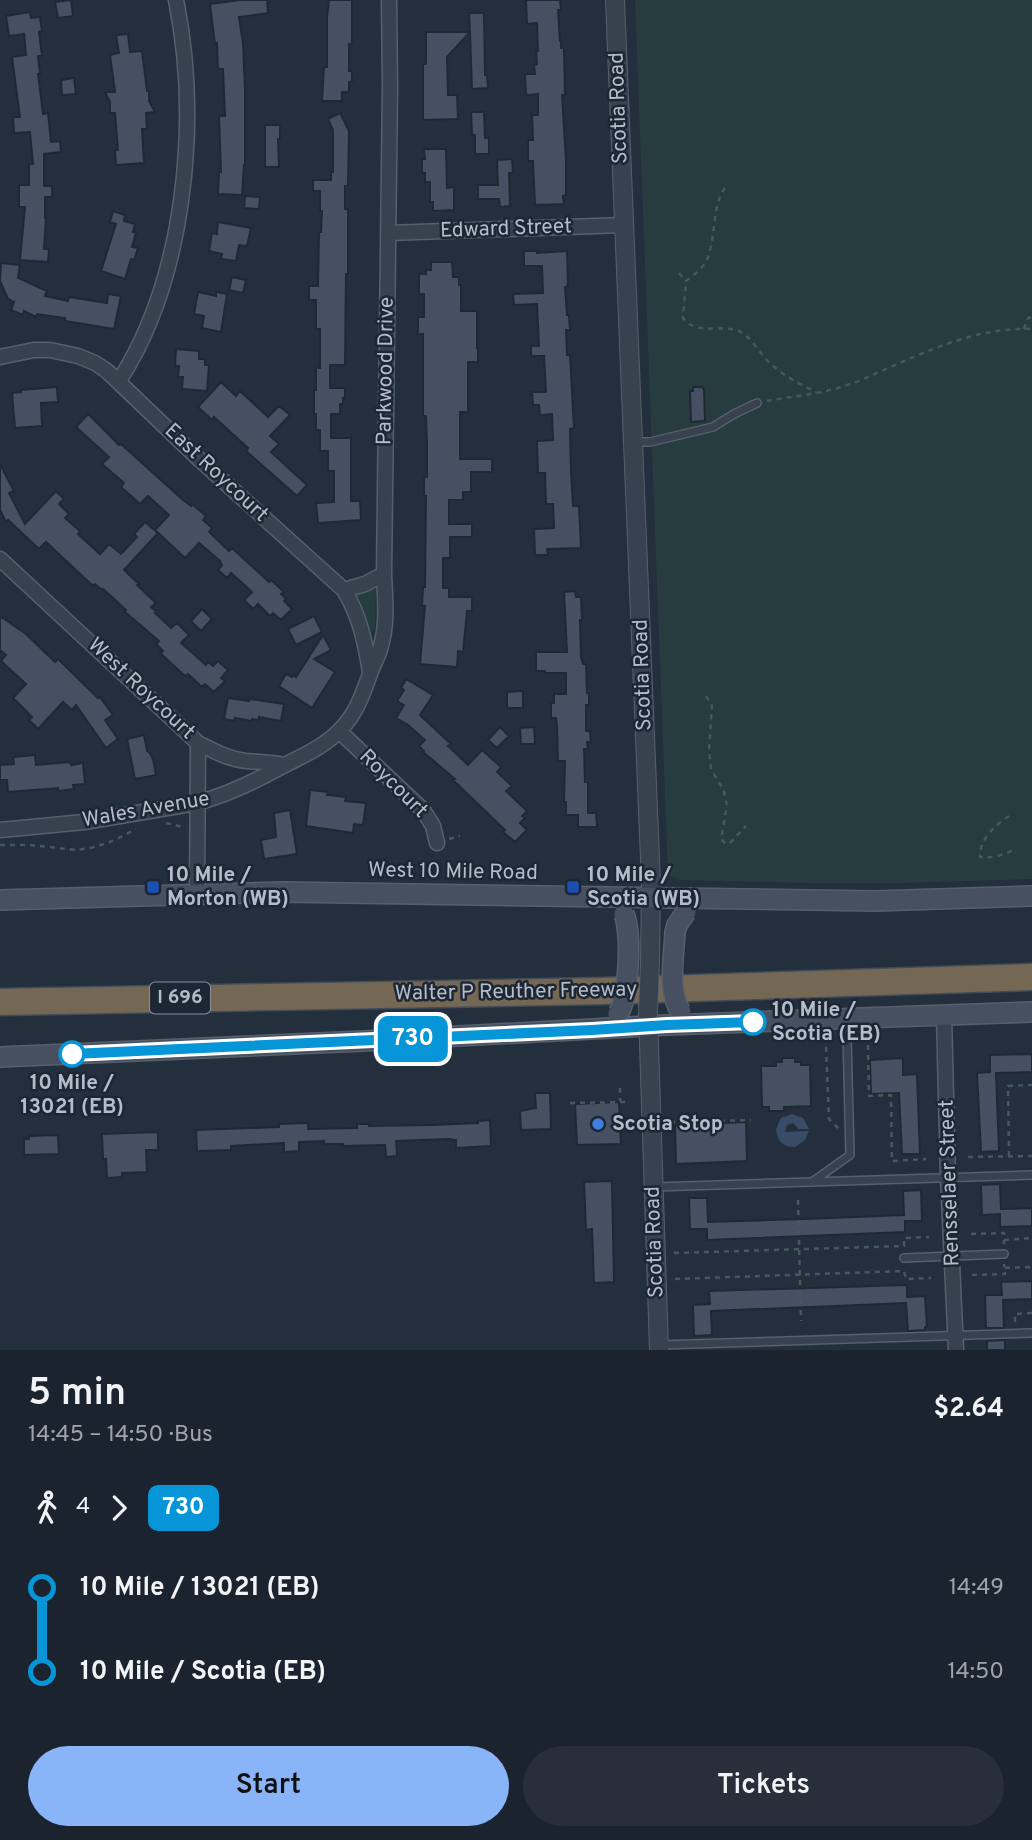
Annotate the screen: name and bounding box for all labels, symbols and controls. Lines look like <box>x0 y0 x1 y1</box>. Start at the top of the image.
street label: Scotia Road <box>604 52 634 164</box>
street label: Edward Street <box>440 213 572 245</box>
street label: Parkwood Drive <box>371 297 401 445</box>
street label: East Roycourt <box>158 418 274 528</box>
street label: Scotia Road <box>628 619 658 731</box>
street label: West Roycourt <box>81 632 201 746</box>
street label: Roycourt <box>353 744 433 824</box>
street label: Wales Avenue <box>80 786 212 834</box>
street label: West 10 Mile Road <box>368 857 538 887</box>
place label: 10 Mile / Morton (WB) <box>167 862 289 913</box>
place label: 10 Mile / Scotia (WB) <box>587 862 700 913</box>
marker: 10 Mile / Morton (WB) <box>145 879 161 895</box>
marker: 10 Mile / Scotia (WB) <box>565 879 581 895</box>
street label: Walter P Reuther Freeway <box>395 976 637 1008</box>
road number: I 696 <box>150 982 210 1014</box>
place label: 10 Mile / Scotia (EB) <box>772 997 881 1048</box>
marker: 10 Mile / Scotia (EB) <box>740 1009 766 1035</box>
line badge: 730 <box>373 1016 453 1062</box>
text: 730 <box>392 1024 434 1054</box>
marker: 10 Mile / 13021 (EB) <box>59 1041 85 1067</box>
place label: 10 Mile / 13021 (EB) <box>20 1070 124 1121</box>
street label: Rensselaer Street <box>934 1099 966 1267</box>
place label: Scotia Stop <box>612 1111 723 1138</box>
marker: Scotia Stop <box>590 1116 606 1132</box>
street label: Scotia Road <box>640 1186 670 1298</box>
text: 5 min <box>28 1370 126 1419</box>
text: $2.64 <box>933 1393 1004 1426</box>
text: 14:45 – 14:50 · Bus <box>28 1421 213 1450</box>
icon: walk <box>28 1489 66 1527</box>
icon: forward <box>100 1489 138 1527</box>
text: 4 <box>76 1493 90 1522</box>
text: 730 <box>162 1493 205 1523</box>
text: 10 Mile / 13021 (EB) <box>80 1572 319 1605</box>
text: 14:49 <box>949 1574 1004 1603</box>
text: 10 Mile / Scotia (EB) <box>80 1656 326 1689</box>
text: 14:50 <box>947 1658 1004 1687</box>
button: Start <box>28 1746 509 1826</box>
button: Tickets <box>523 1746 1004 1826</box>

